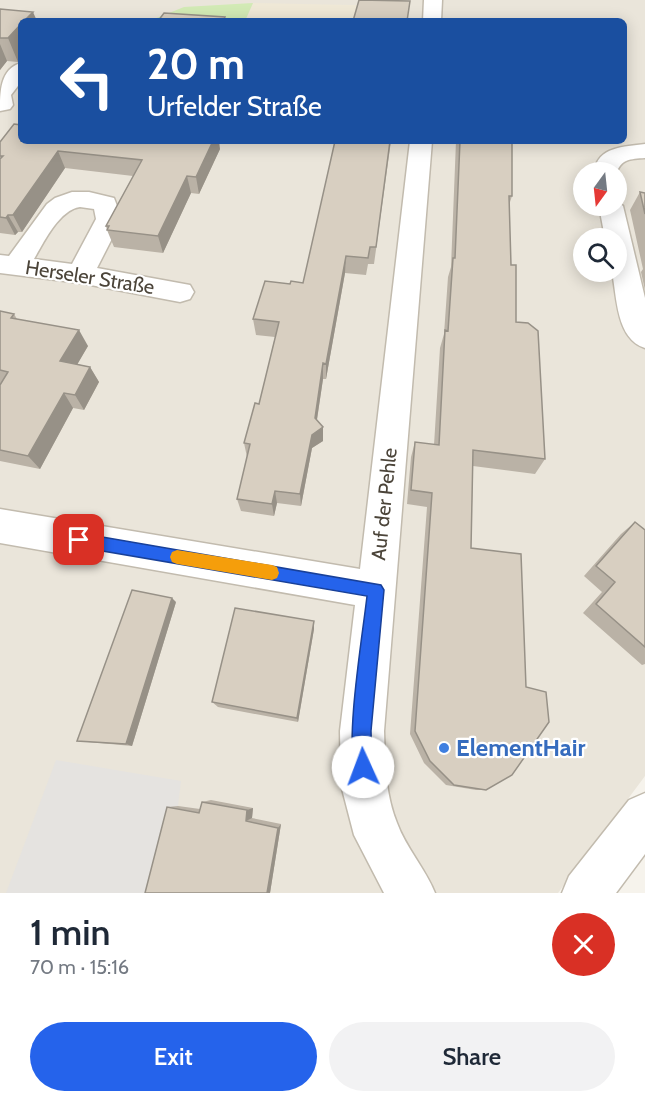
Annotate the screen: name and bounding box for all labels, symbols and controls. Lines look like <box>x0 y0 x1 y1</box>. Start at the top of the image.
text: 20 m <box>147 38 245 90</box>
icon: left <box>48 42 126 120</box>
text: Urfelder Straße <box>147 90 322 123</box>
north arrow <box>573 162 627 216</box>
map controls <box>573 162 627 282</box>
button: search <box>573 228 627 282</box>
street label: Herseler Straße <box>24 255 156 299</box>
street label: Auf der Pehle <box>366 447 402 561</box>
pin <box>53 514 104 565</box>
icon: arrive <box>62 523 95 556</box>
place label: ElementHair <box>456 733 585 762</box>
position arrow <box>331 735 395 799</box>
marker: ElementHair <box>437 741 451 755</box>
text: 1 min <box>30 910 110 954</box>
button: close <box>552 913 615 976</box>
text: 70 m · 15:16 <box>30 955 129 979</box>
button: Exit <box>30 1022 317 1091</box>
button: Share <box>329 1022 615 1091</box>

